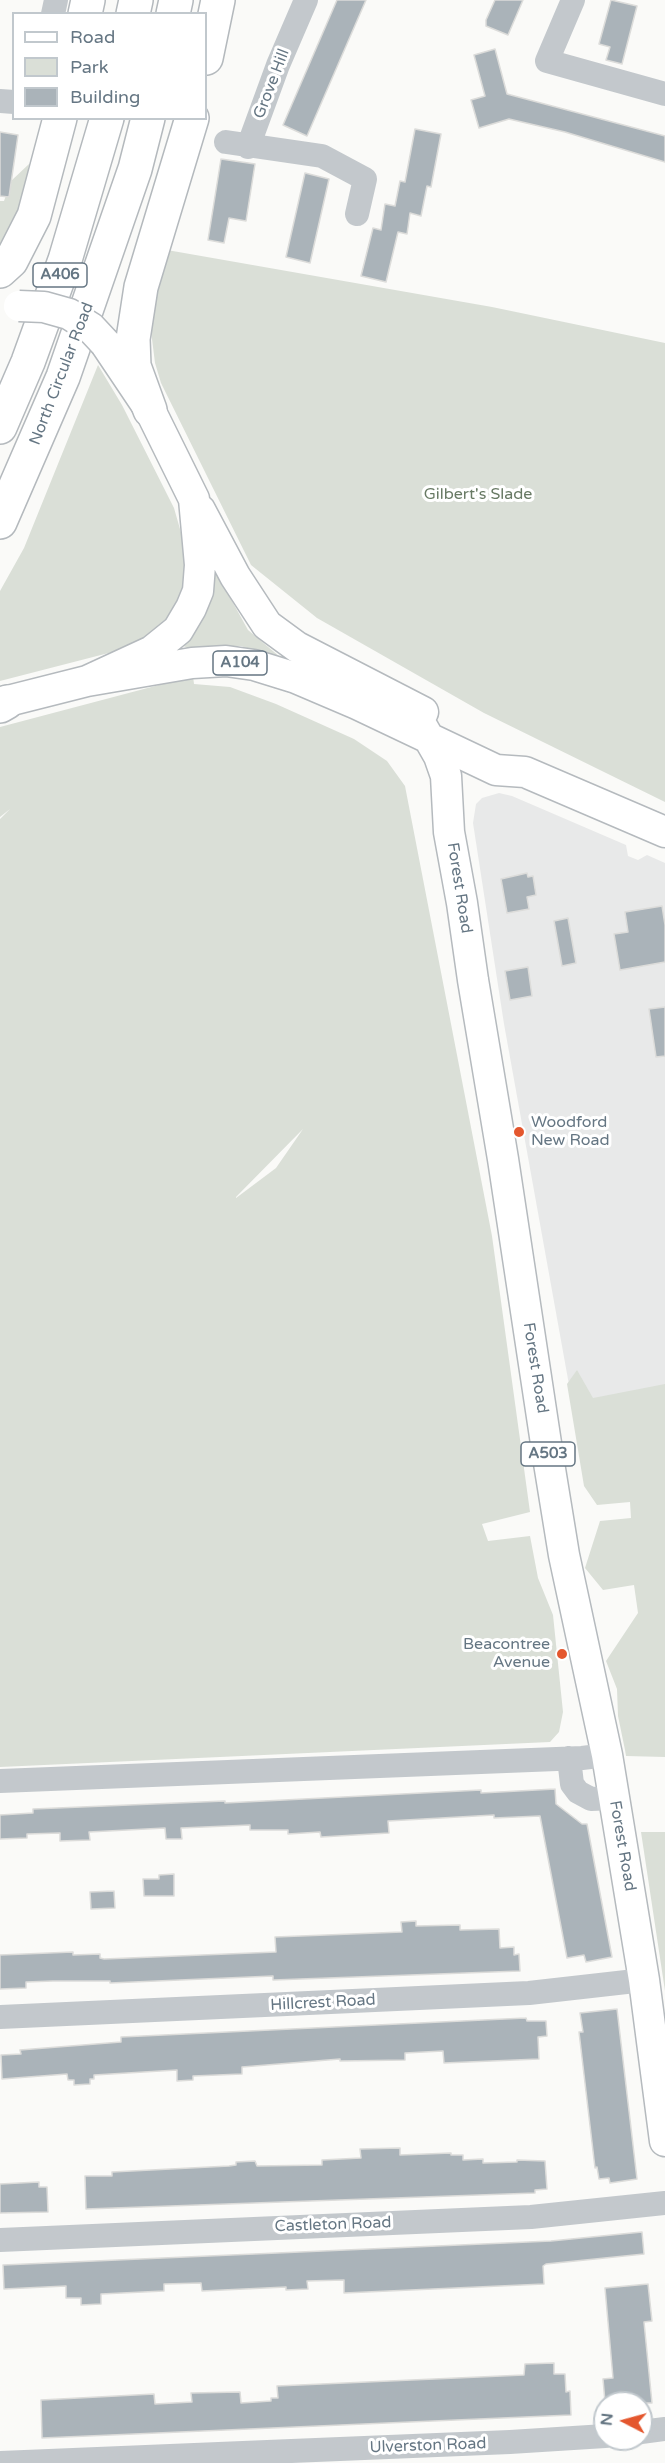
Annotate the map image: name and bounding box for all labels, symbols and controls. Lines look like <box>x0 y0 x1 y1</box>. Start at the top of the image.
legend <box>12 12 207 120</box>
text: Road <box>70 26 115 48</box>
street label: Grove Hill <box>250 46 294 122</box>
text: Park <box>70 56 108 78</box>
text: Building <box>70 86 140 108</box>
road number: A406 <box>33 263 87 287</box>
street label: North Circular Road <box>26 300 98 448</box>
park label: Gilbert's Slade <box>424 485 532 505</box>
road number: A104 <box>213 651 267 675</box>
street label: Forest Road <box>442 841 476 935</box>
place label: Woodford New Road <box>531 1113 610 1151</box>
marker: Woodford New Road <box>512 1125 526 1139</box>
street label: Forest Road <box>518 1321 552 1415</box>
road number: A503 <box>521 1442 575 1466</box>
place label: Beacontree Avenue <box>463 1635 550 1673</box>
marker: Beacontree Avenue <box>555 1647 569 1661</box>
street label: Forest Road <box>605 1799 639 1893</box>
street label: Hillcrest Road <box>270 1991 376 2015</box>
street label: Castleton Road <box>274 2213 392 2237</box>
north arrow <box>593 2391 653 2451</box>
text: N <box>596 2412 618 2427</box>
street label: Ulverston Road <box>369 2434 487 2458</box>

